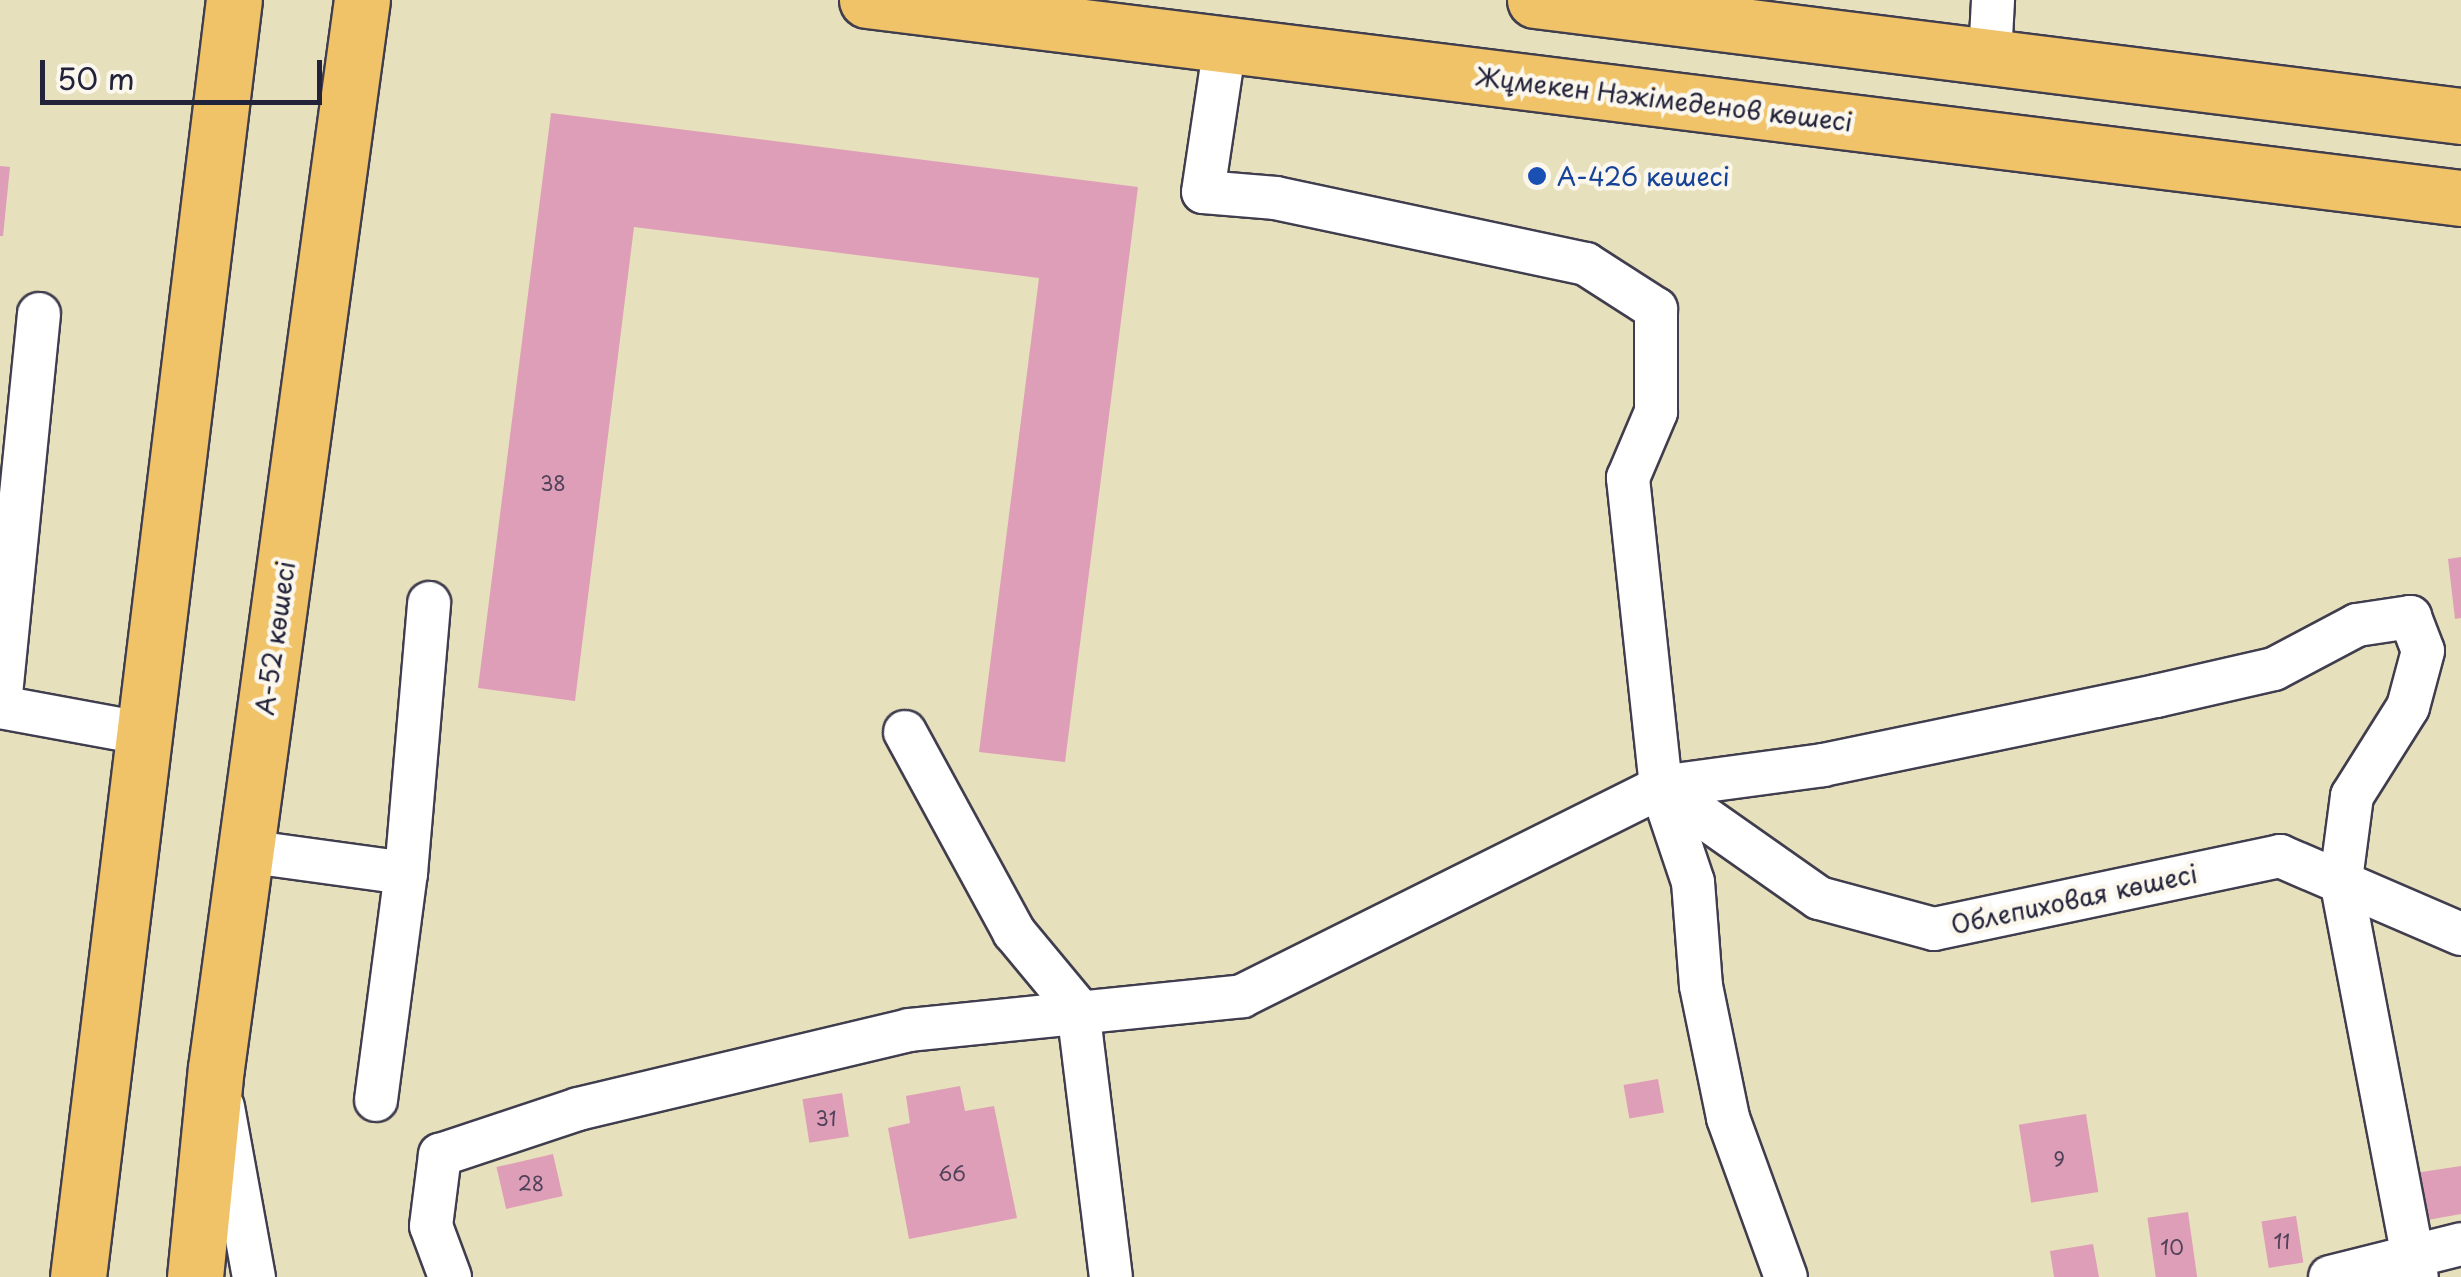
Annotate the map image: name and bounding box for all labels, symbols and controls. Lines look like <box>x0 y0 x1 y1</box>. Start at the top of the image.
scale bar <box>45 40 328 102</box>
text: 50 m <box>57 55 135 100</box>
street label: Жұмекен Нәжімеденов көшесі <box>1473 61 1855 137</box>
place label: А-426 көшесі <box>1557 161 1730 191</box>
marker: А-426 көшесі <box>1526 165 1548 187</box>
house number: 38 <box>540 471 566 495</box>
street label: А-52 көшесі <box>249 559 301 717</box>
street label: Облепиховая көшесі <box>1948 858 2200 940</box>
house number: 31 <box>816 1106 836 1130</box>
house number: 9 <box>2053 1147 2065 1171</box>
house number: 66 <box>938 1161 966 1185</box>
house number: 28 <box>518 1171 544 1195</box>
house number: 11 <box>2274 1229 2290 1253</box>
house number: 10 <box>2160 1235 2184 1259</box>

